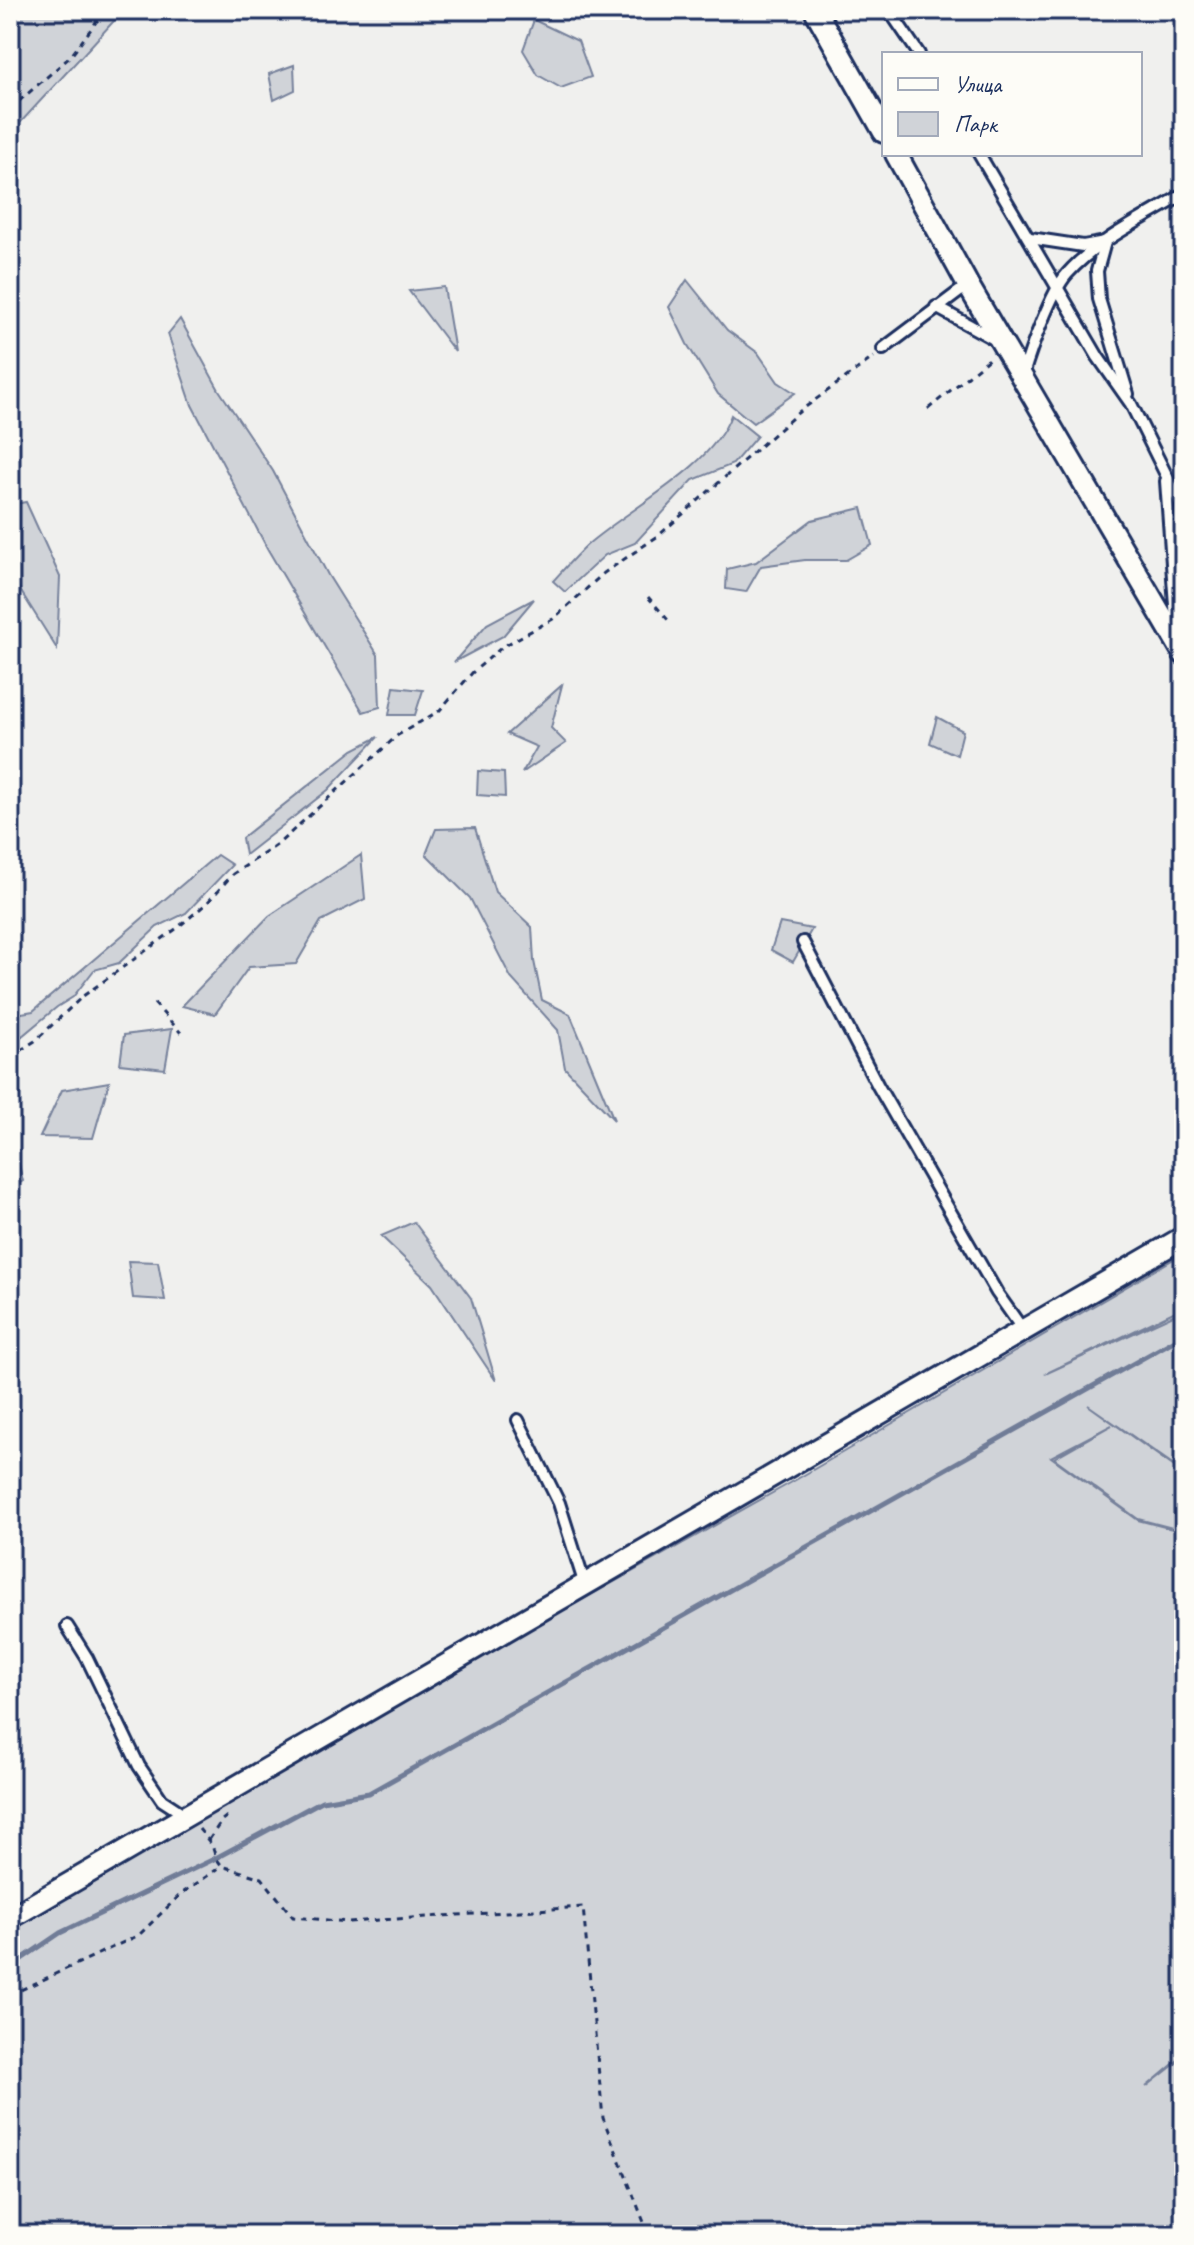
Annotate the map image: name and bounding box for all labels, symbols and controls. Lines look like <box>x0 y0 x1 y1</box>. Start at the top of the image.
legend <box>882 52 1142 156</box>
text: Улица <box>954 69 1003 99</box>
text: Парк <box>954 109 999 139</box>

